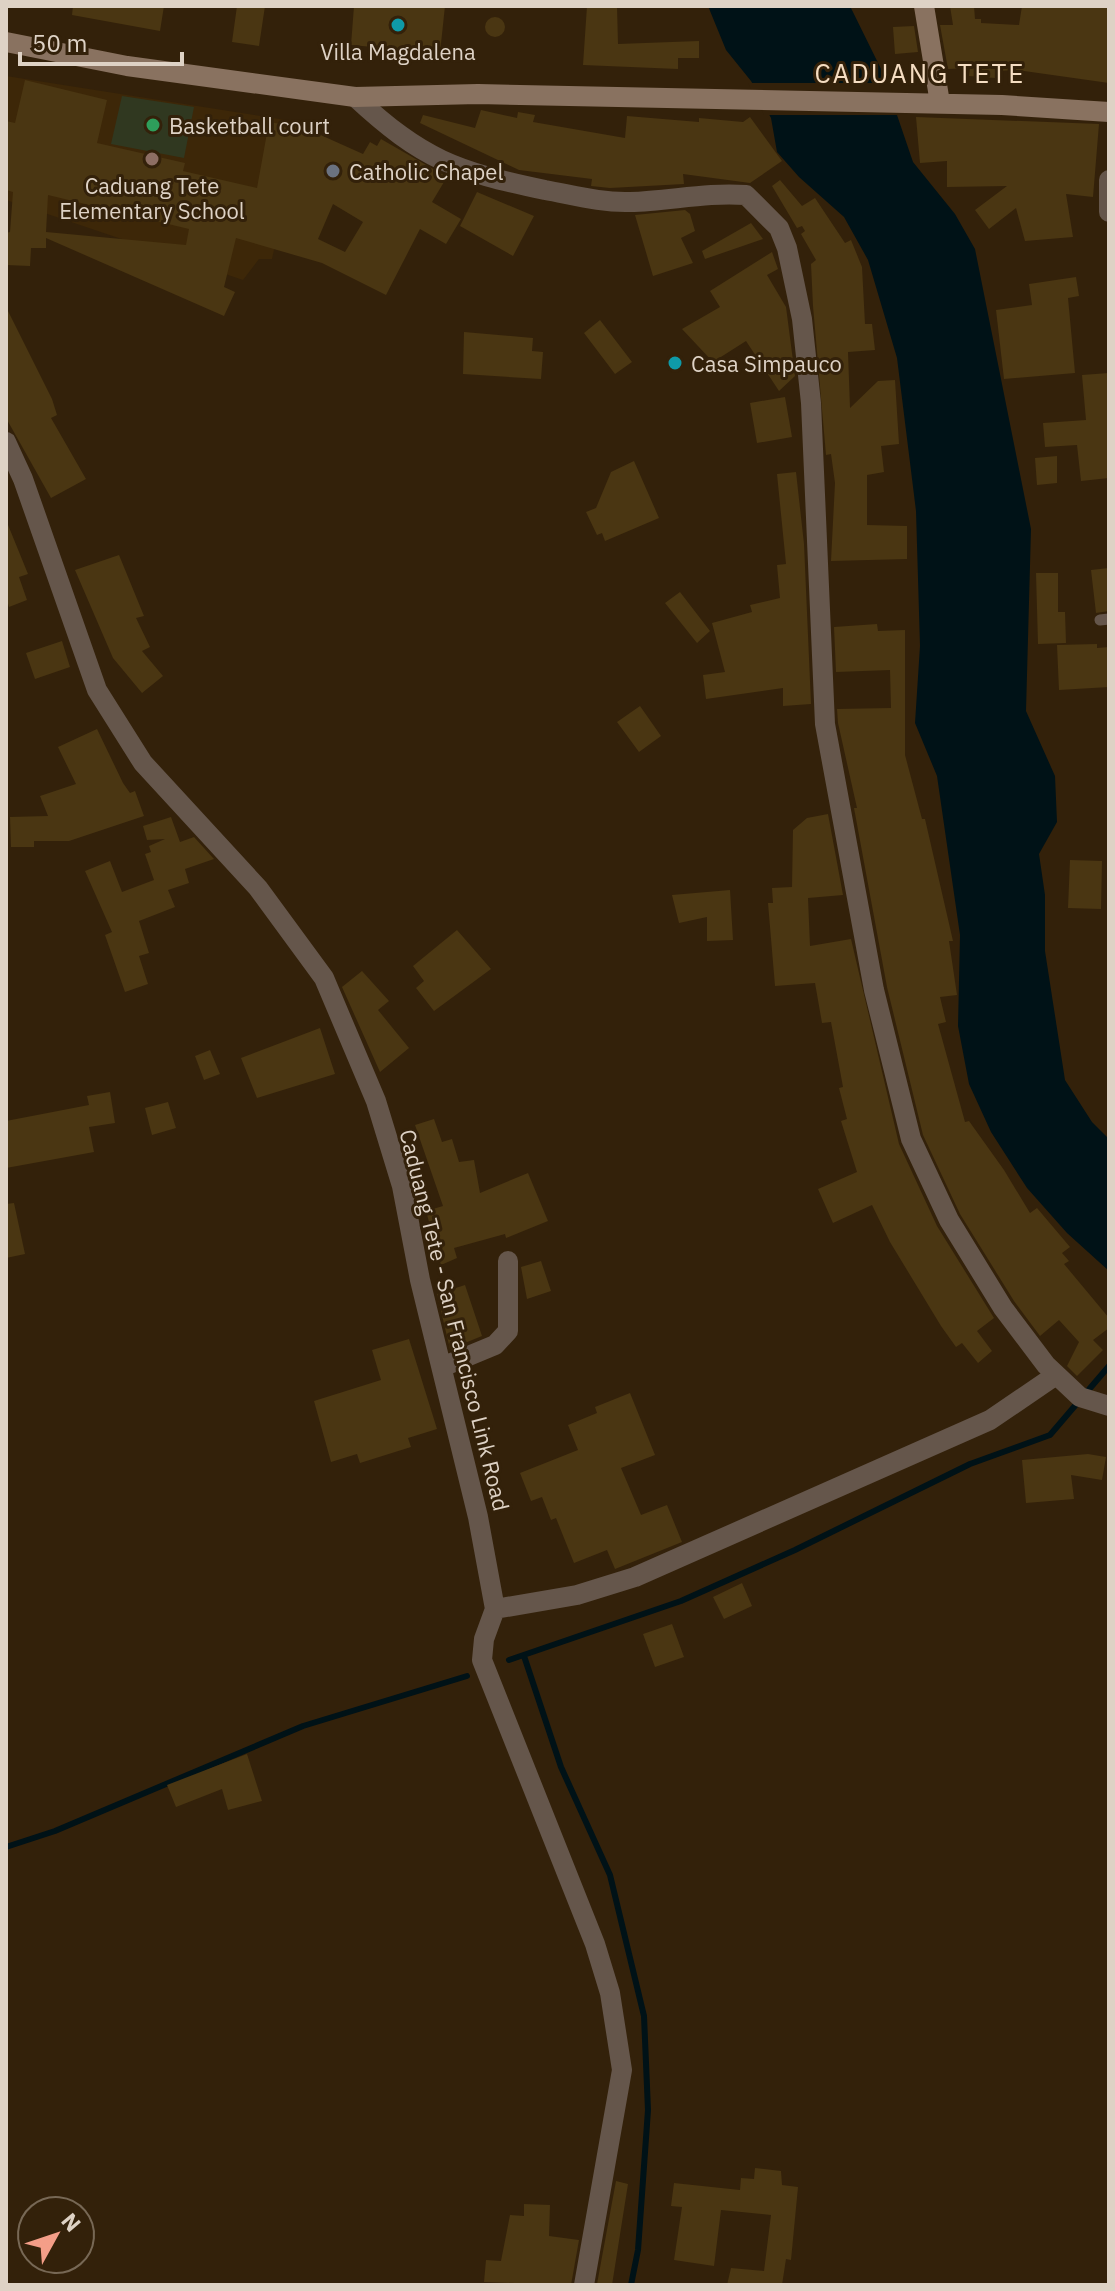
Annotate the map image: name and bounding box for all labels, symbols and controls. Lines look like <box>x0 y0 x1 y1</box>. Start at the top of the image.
scale bar <box>20 16 182 66</box>
marker: Villa Magdalena <box>389 16 407 34</box>
text: 50 m <box>32 27 87 59</box>
place label: Villa Magdalena <box>320 37 476 66</box>
district label: CADUANG TETE <box>815 56 1025 90</box>
place label: Basketball court <box>169 111 330 140</box>
marker: Basketball court <box>144 116 162 134</box>
marker: Caduang Tete Elementary School <box>143 150 161 168</box>
place label: Catholic Chapel <box>349 157 503 186</box>
marker: Catholic Chapel <box>324 162 342 180</box>
place label: Caduang Tete Elementary School <box>59 171 245 225</box>
place label: Casa Simpauco <box>691 349 842 378</box>
marker: Casa Simpauco <box>666 354 684 372</box>
street label: Caduang Tete - San Francisco Link Road <box>393 1126 517 1514</box>
north arrow <box>16 2195 96 2275</box>
text: N <box>55 2206 88 2237</box>

